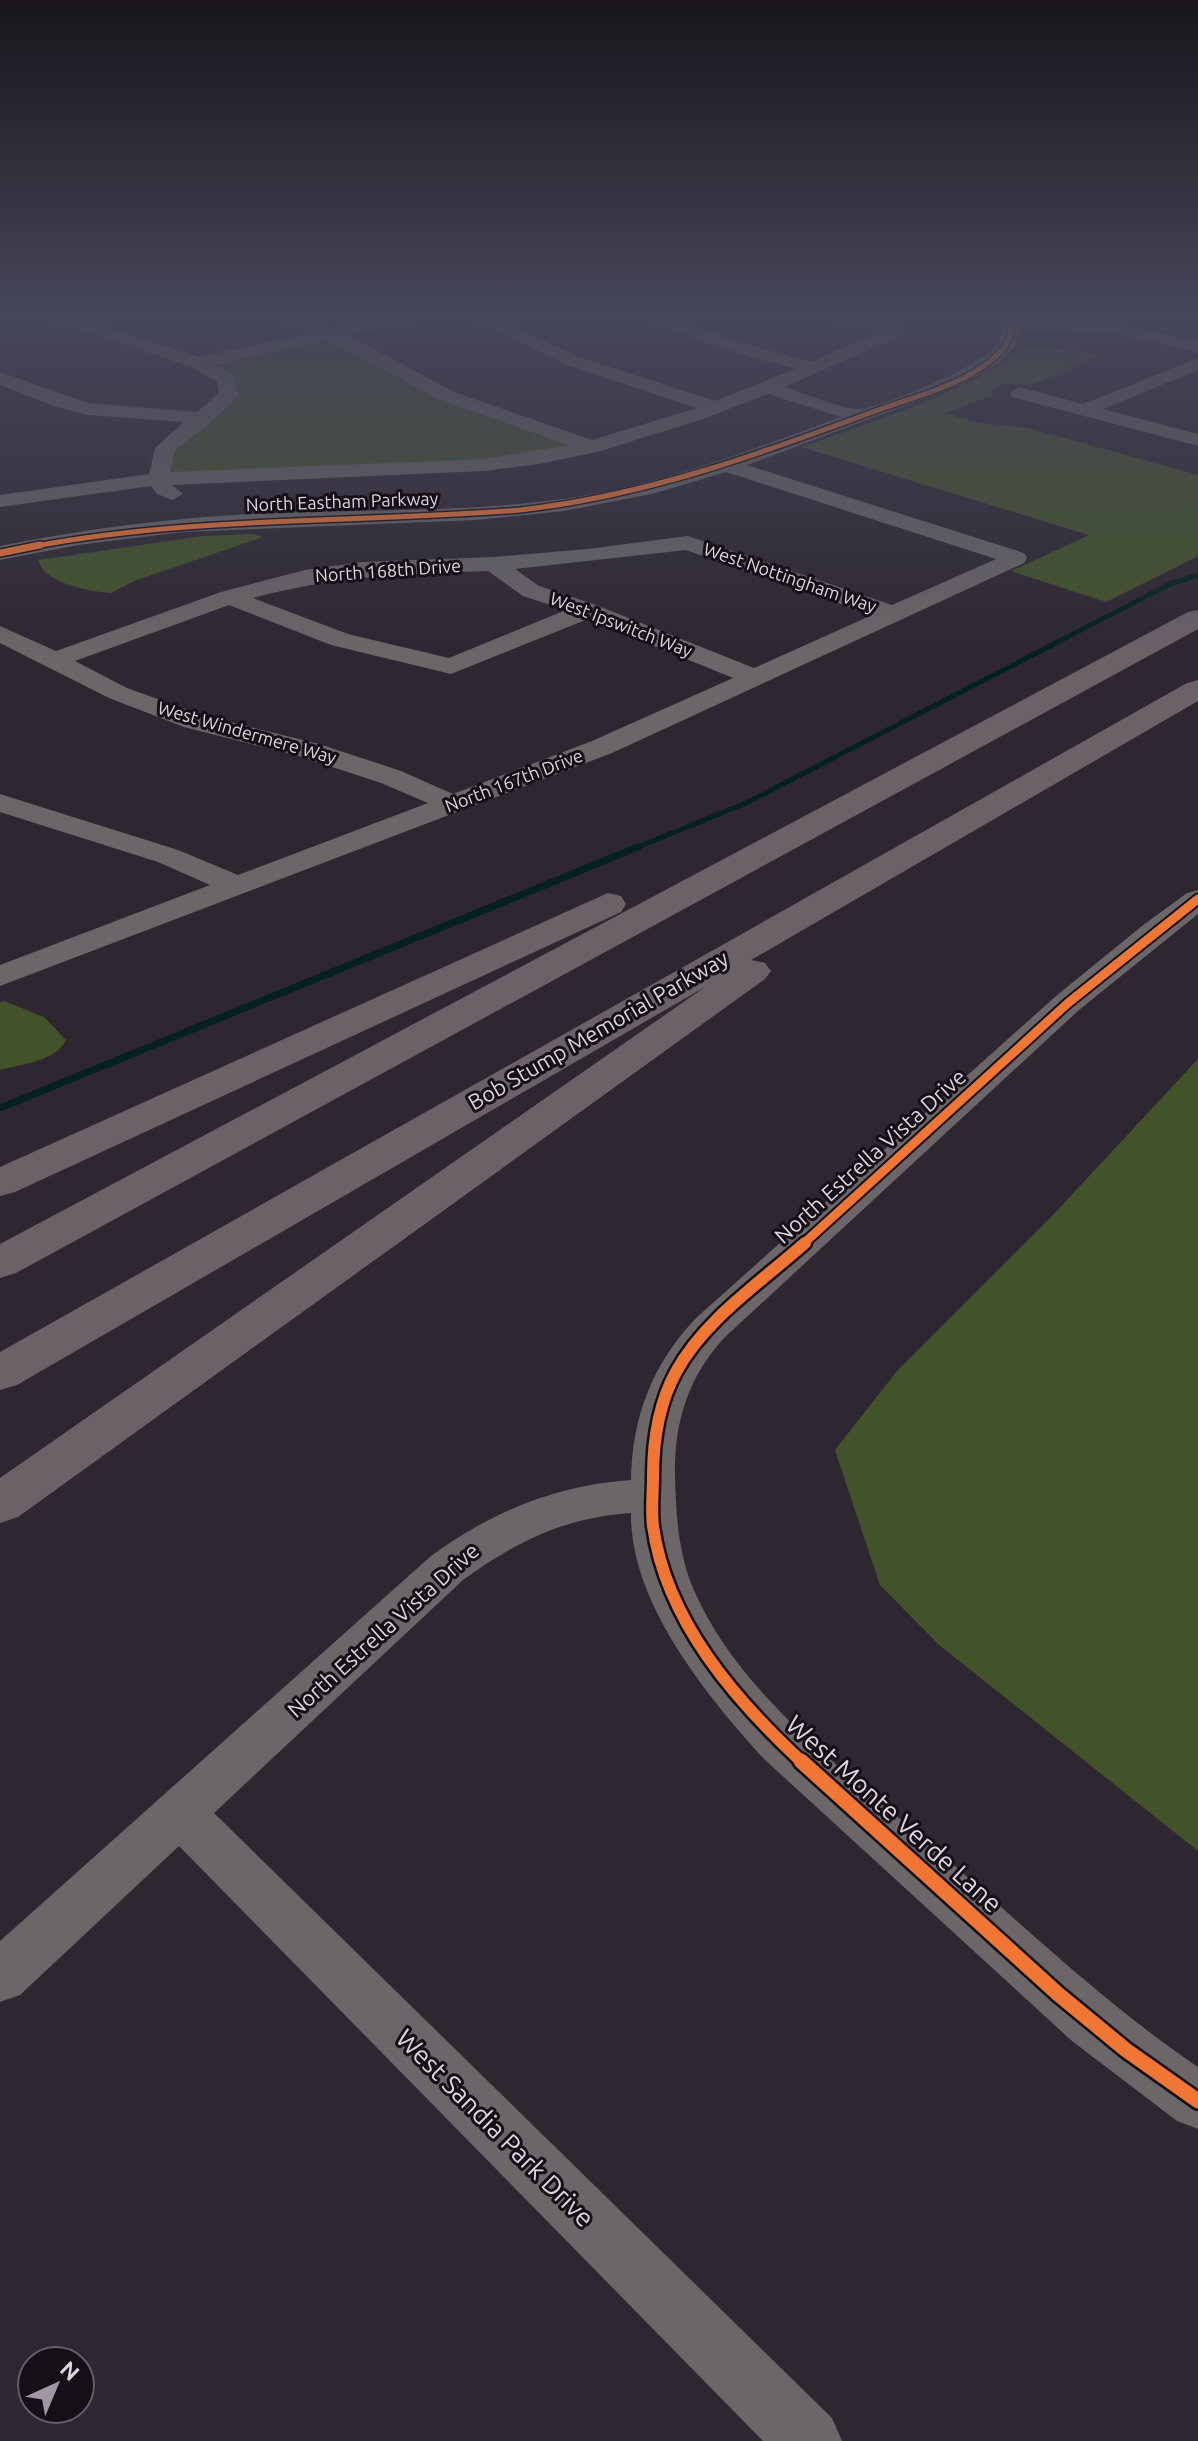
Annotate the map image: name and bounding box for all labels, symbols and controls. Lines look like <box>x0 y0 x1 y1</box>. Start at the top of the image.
street label: North Eastham Parkway <box>245 488 439 514</box>
street label: West Nottingham Way <box>701 538 880 616</box>
street label: North 168th Drive <box>314 555 462 585</box>
street label: West Ipswitch Way <box>547 588 696 661</box>
street label: West Windermere Way <box>156 697 339 767</box>
street label: North 167th Drive <box>442 745 585 816</box>
street label: Bob Stump Memorial Parkway <box>463 945 733 1114</box>
street label: North Estrella Vista Drive <box>769 1063 970 1248</box>
street label: North Estrella Vista Drive <box>282 1537 483 1722</box>
street label: West Monte Verde Lane <box>781 1709 1008 1918</box>
street label: West Sandia Park Drive <box>391 2023 600 2232</box>
north arrow <box>16 2345 96 2425</box>
text: N <box>56 2356 85 2385</box>

